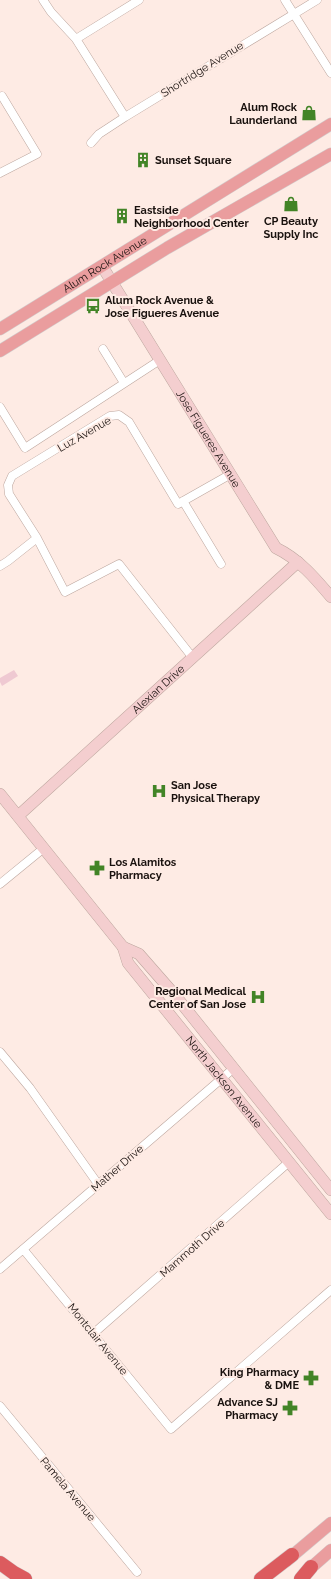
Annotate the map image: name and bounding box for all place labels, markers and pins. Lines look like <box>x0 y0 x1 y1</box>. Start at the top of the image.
place label: Alum Rock Launderland <box>229 101 298 127</box>
shop icon: Alum Rock Launderland <box>300 104 318 122</box>
building icon: Sunset Square <box>134 151 152 169</box>
place label: Sunset Square <box>155 154 232 167</box>
shop icon: CP Beauty Supply Inc <box>282 195 300 213</box>
place label: Eastside Neighborhood Center <box>134 204 249 230</box>
building icon: Eastside Neighborhood Center <box>113 207 131 225</box>
place label: CP Beauty Supply Inc <box>263 215 319 241</box>
place label: Alum Rock Avenue & Jose Figueres Avenue <box>105 294 220 320</box>
bus stop icon: Alum Rock Avenue & Jose Figueres Avenue <box>84 297 102 315</box>
place label: San Jose Physical Therapy <box>171 779 260 805</box>
hospital icon: San Jose Physical Therapy <box>150 782 168 800</box>
place label: Los Alamitos Pharmacy <box>109 856 177 882</box>
pharmacy icon: Los Alamitos Pharmacy <box>88 859 106 877</box>
place label: Regional Medical Center of San Jose <box>149 985 247 1011</box>
hospital icon: Regional Medical Center of San Jose <box>249 988 267 1006</box>
place label: King Pharmacy & DME <box>220 1366 299 1392</box>
pharmacy icon: King Pharmacy & DME <box>302 1369 320 1387</box>
place label: Advance SJ Pharmacy <box>217 1396 278 1422</box>
pharmacy icon: Advance SJ Pharmacy <box>281 1399 299 1417</box>

